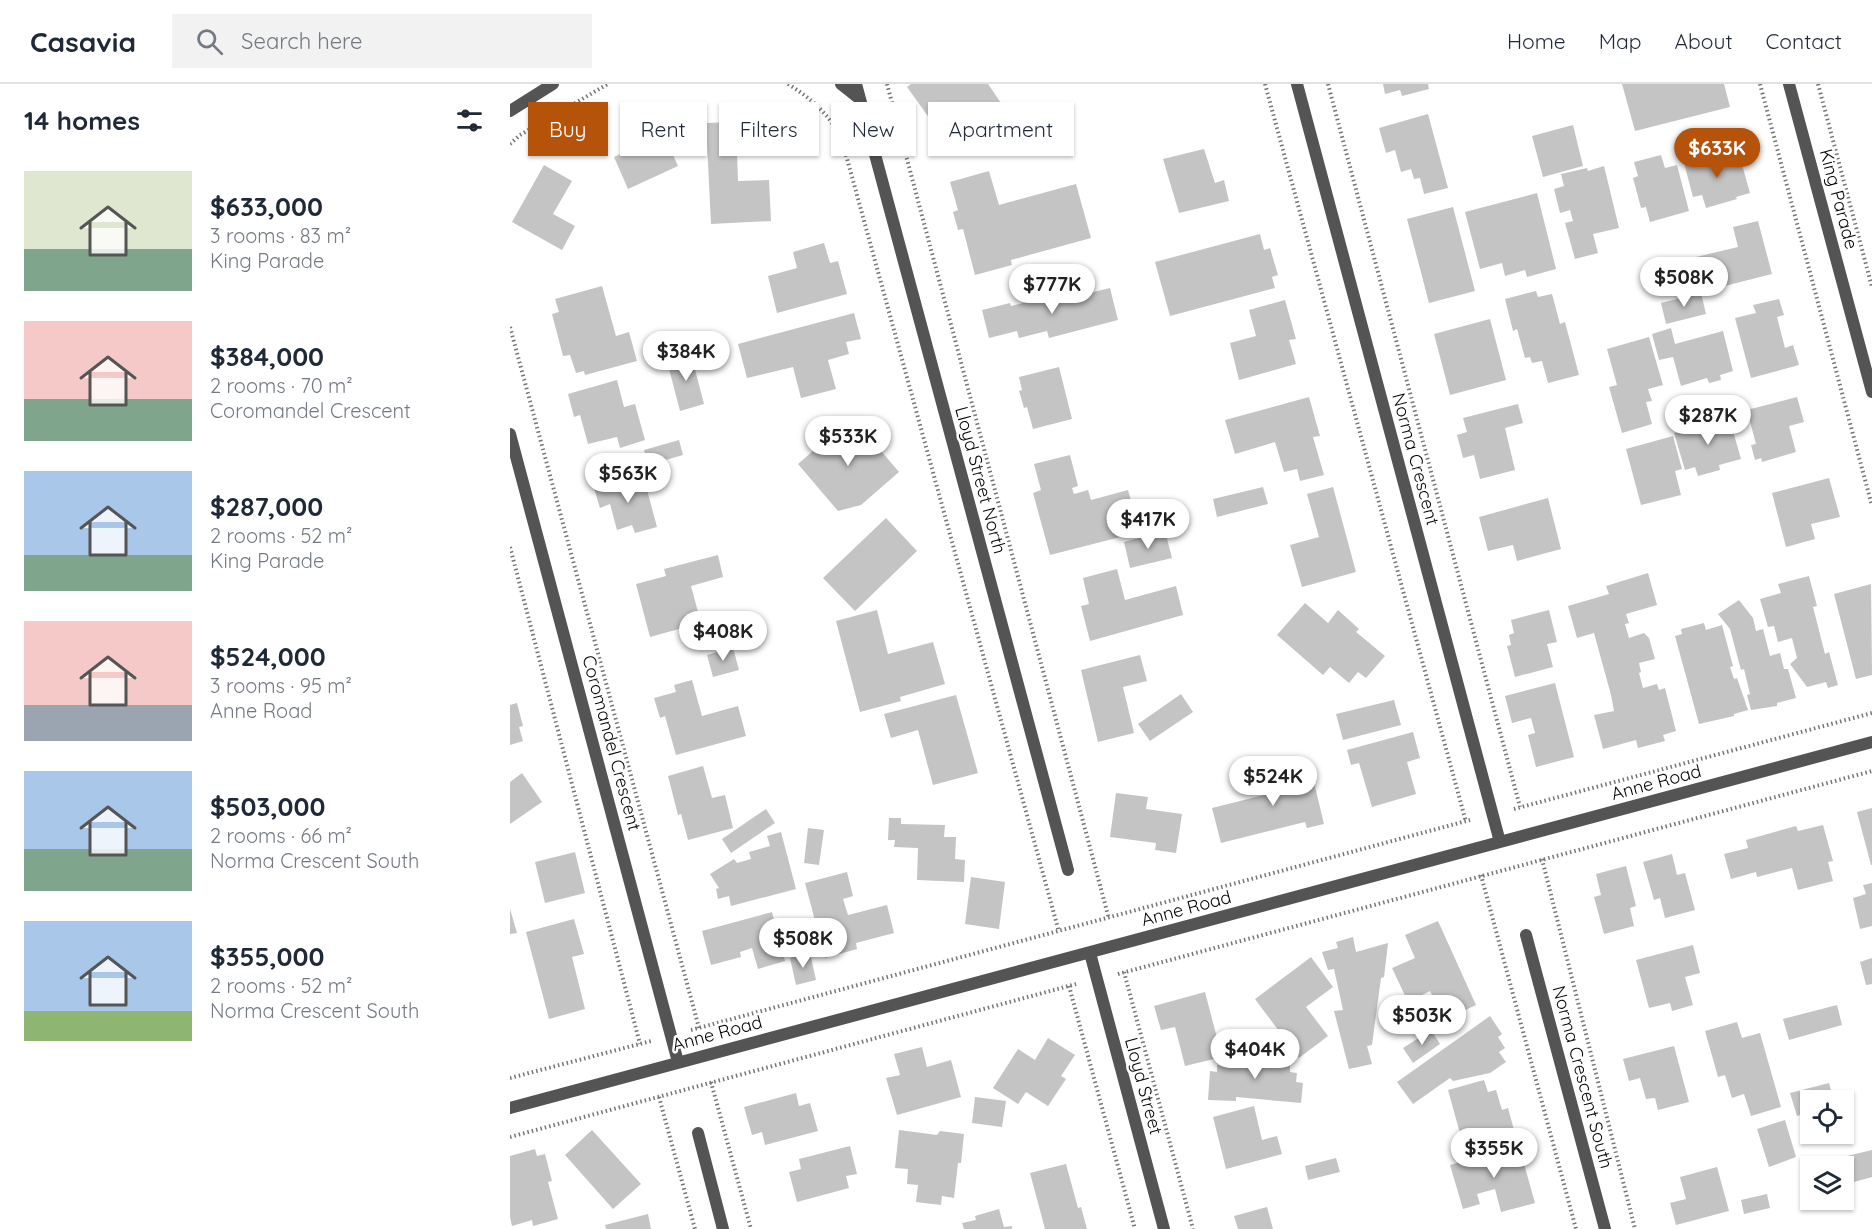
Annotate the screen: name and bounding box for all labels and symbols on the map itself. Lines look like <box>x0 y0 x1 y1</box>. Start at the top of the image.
pin: $633K <box>1675 128 1759 179</box>
street label: King Parade <box>1815 146 1863 252</box>
pin: $508K <box>1642 257 1726 308</box>
pin: $777K <box>1010 264 1094 315</box>
pin: $384K <box>644 331 728 382</box>
street label: Norma Crescent <box>1387 390 1445 528</box>
pin: $287K <box>1666 395 1750 446</box>
street label: Lloyd Street North <box>950 404 1012 556</box>
pin: $533K <box>806 416 890 467</box>
pin: $563K <box>586 453 670 504</box>
pin: $417K <box>1106 499 1190 550</box>
pin: $408K <box>681 611 765 662</box>
street label: Coromandel Crescent <box>577 653 647 833</box>
pin: $524K <box>1231 756 1315 807</box>
street label: Anne Road <box>1608 759 1704 805</box>
street label: Anne Road <box>1138 885 1234 931</box>
pin: $508K <box>761 918 845 969</box>
street label: Norma Crescent South <box>1547 983 1619 1171</box>
pin: $503K <box>1380 995 1464 1046</box>
street label: Anne Road <box>669 1010 765 1056</box>
pin: $404K <box>1213 1029 1297 1080</box>
street label: Lloyd Street <box>1120 1035 1168 1137</box>
pin: $355K <box>1452 1128 1536 1179</box>

